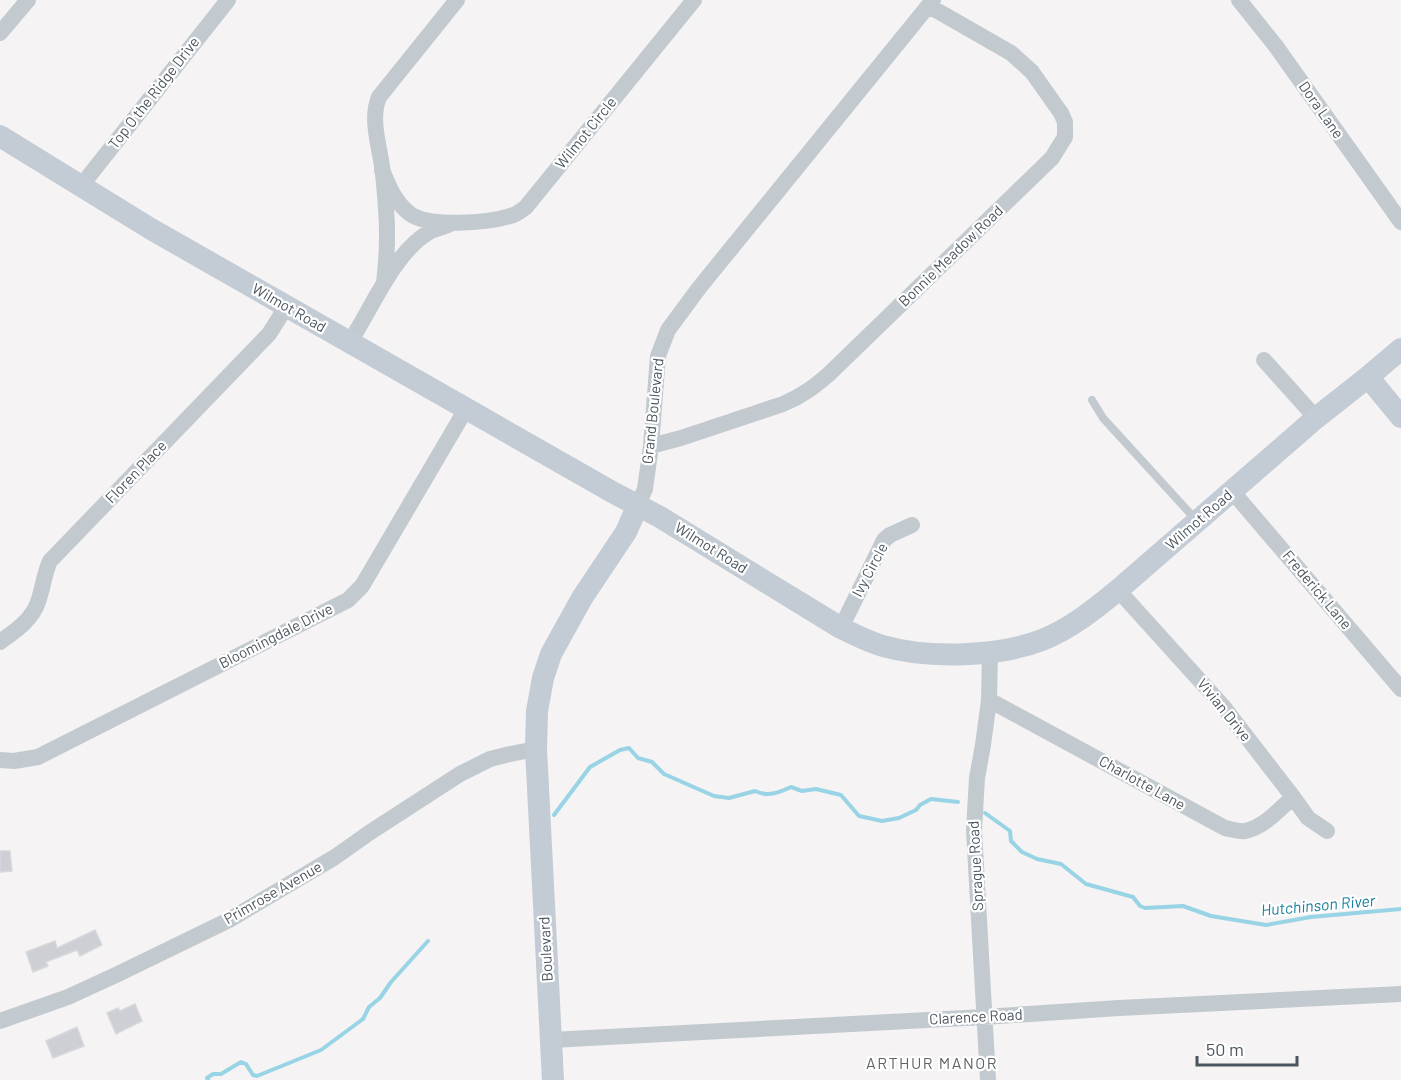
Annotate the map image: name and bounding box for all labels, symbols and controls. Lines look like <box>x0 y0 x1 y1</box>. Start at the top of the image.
street label: Top O the Ridge Drive <box>104 33 203 152</box>
street label: Dora Lane <box>1296 77 1348 142</box>
street label: Wilmot Circle <box>551 93 620 172</box>
street label: Bonnie Meadow Road <box>894 201 1006 310</box>
street label: Wilmot Road <box>249 279 330 336</box>
street label: Grand Boulevard <box>637 357 667 465</box>
street label: Floren Place <box>101 436 170 506</box>
street label: Wilmot Road <box>1161 485 1235 553</box>
street label: Wilmot Road <box>672 518 751 577</box>
street label: Ivy Circle <box>847 539 891 600</box>
street label: Frederick Lane <box>1279 546 1356 633</box>
street label: Bloomingdale Drive <box>216 599 335 672</box>
street label: Vivian Drive <box>1194 674 1256 744</box>
street label: Charlotte Lane <box>1096 751 1189 813</box>
street label: Sprague Road <box>964 820 986 912</box>
street label: Primrose Avenue <box>220 857 325 927</box>
water label: Hutchinson River <box>1260 890 1377 919</box>
street label: Boulevard <box>534 916 556 982</box>
street label: Clarence Road <box>929 1005 1023 1027</box>
scale bar <box>1197 1029 1298 1067</box>
text: 50 m <box>1206 1038 1244 1060</box>
district label: ARTHUR MANOR <box>866 1053 998 1072</box>

